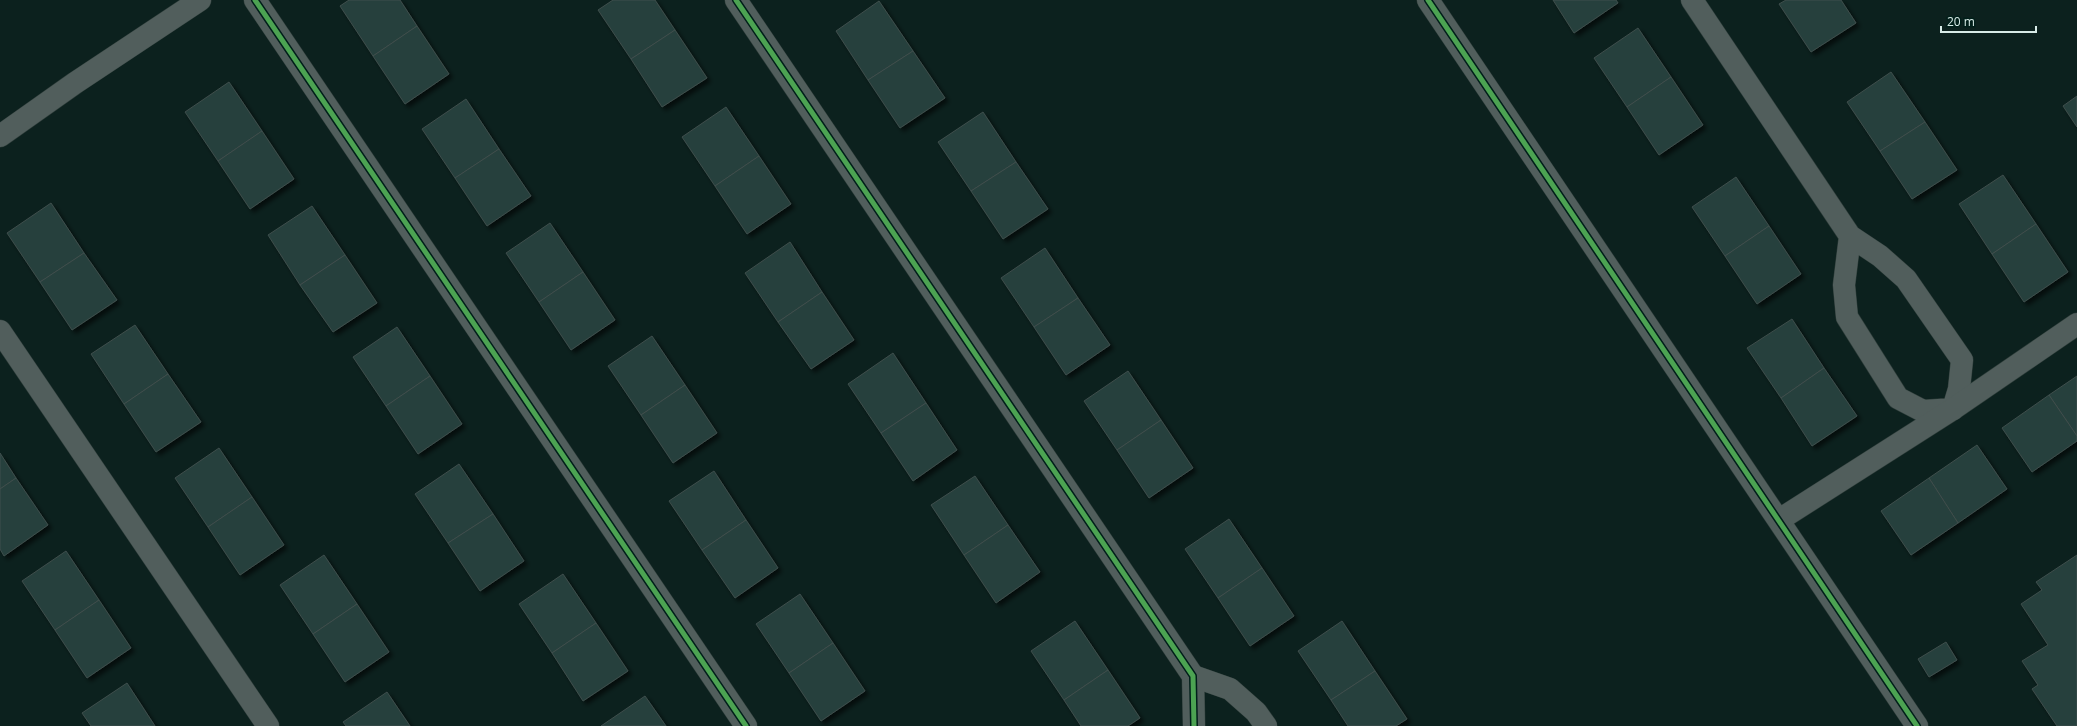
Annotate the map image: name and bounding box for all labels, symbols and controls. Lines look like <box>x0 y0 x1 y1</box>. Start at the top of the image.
scale bar <box>1941 8 2036 34</box>
text: 20 m <box>1947 13 1975 30</box>

